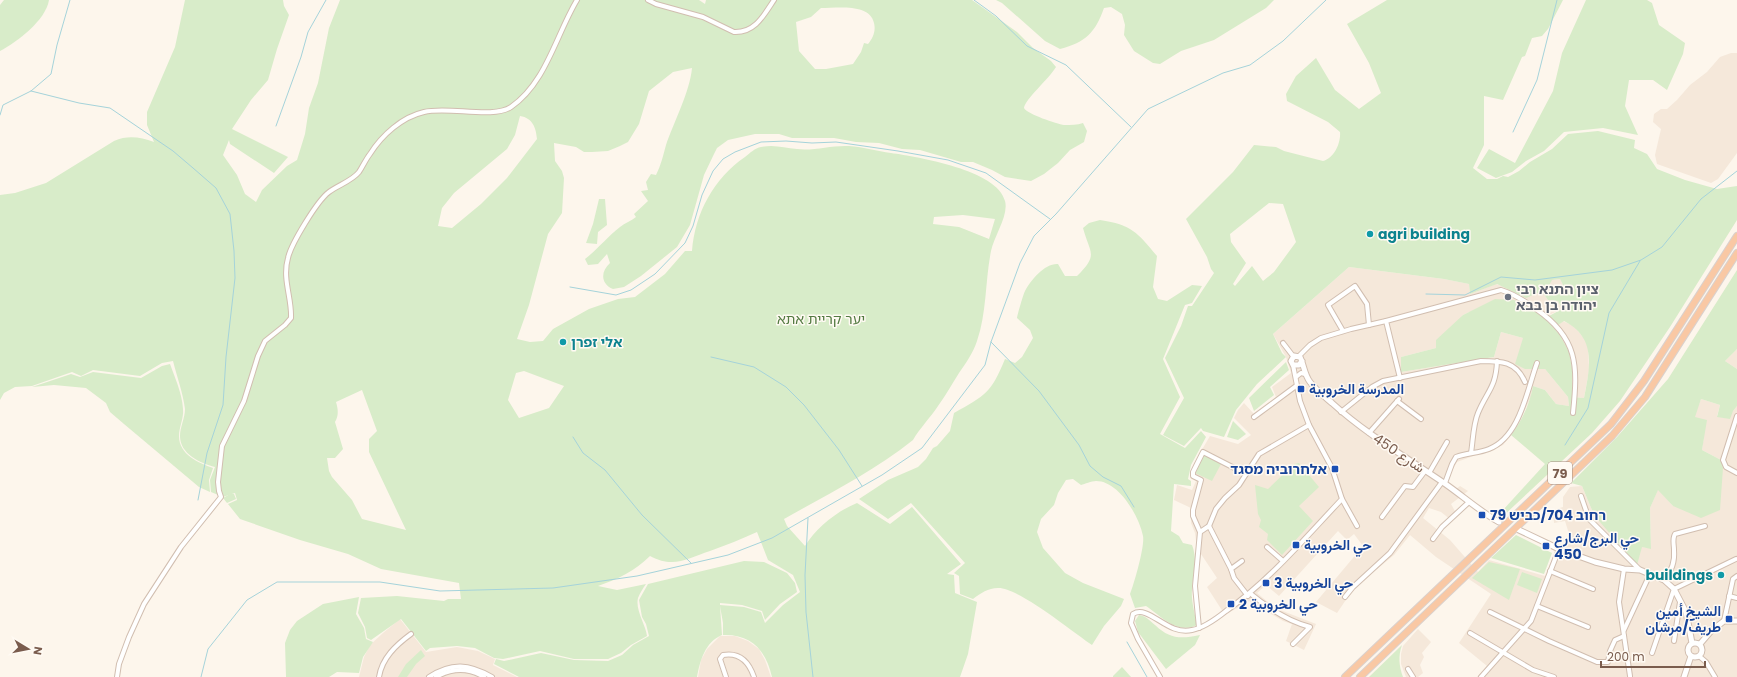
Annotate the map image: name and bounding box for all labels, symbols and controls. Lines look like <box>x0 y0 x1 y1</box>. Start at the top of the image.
place label: agri building <box>1378 224 1470 244</box>
marker: agri building <box>1365 229 1375 239</box>
place label: ציון התנא רבי יהודה בן בבא <box>1516 279 1599 315</box>
marker: ציון התנא רבי יהודה בן בבא <box>1503 292 1513 302</box>
park label: יער קריית אתא <box>777 309 865 329</box>
place label: אלי זפרן <box>571 332 623 352</box>
marker: אלי זפרן <box>558 337 568 347</box>
place label: المدرسة الخروبية <box>1309 379 1404 399</box>
marker: المدرسة الخروبية <box>1296 384 1306 394</box>
street label: شارع 450 <box>1369 428 1429 478</box>
place label: אלחרוביה מסגד <box>1230 459 1328 479</box>
road number: 79 <box>1548 462 1572 484</box>
marker: אלחרוביה מסגד <box>1330 464 1340 474</box>
place label: רחוב 704/כביש 79 <box>1490 505 1606 525</box>
marker: רחוב 704/כביש 79 <box>1477 510 1487 520</box>
place label: حي البرج/شارع 450 <box>1554 528 1639 564</box>
place label: حي الخروبية <box>1304 535 1372 557</box>
marker: حي الخروبية <box>1291 540 1301 550</box>
marker: حي البرج/شارع 450 <box>1541 541 1551 551</box>
place label: buildings <box>1645 565 1713 585</box>
marker: buildings <box>1716 570 1726 580</box>
place label: حي الخروبية 3 <box>1274 573 1354 595</box>
marker: حي الخروبية 3 <box>1261 578 1271 588</box>
place label: حي الخروبية 2 <box>1239 594 1318 616</box>
marker: حي الخروبية 2 <box>1226 599 1236 609</box>
place label: الشيخ أمين طريف/مرشان <box>1645 601 1721 637</box>
marker: الشيخ أمين طريف/مرشان <box>1724 614 1734 624</box>
north arrow <box>8 629 48 669</box>
scale bar <box>1601 643 1705 669</box>
text: N <box>29 645 46 656</box>
text: 200 m <box>1607 648 1645 665</box>

